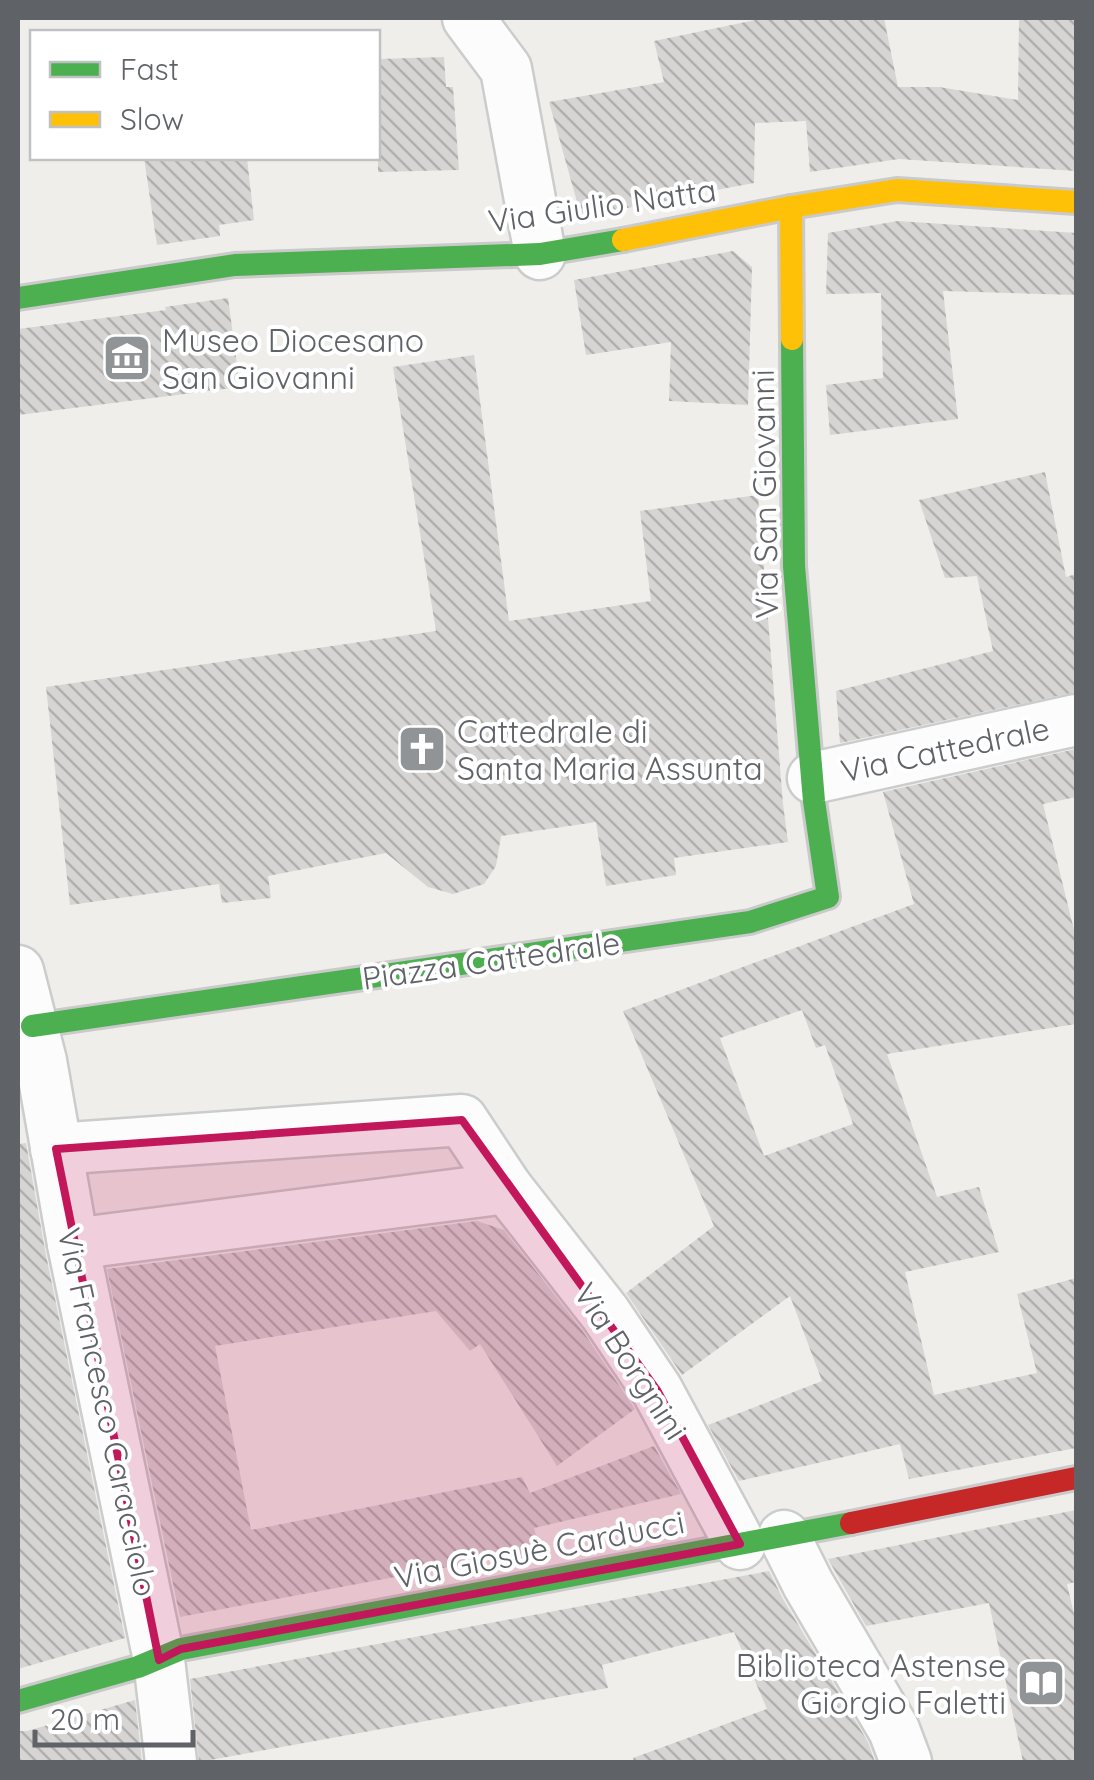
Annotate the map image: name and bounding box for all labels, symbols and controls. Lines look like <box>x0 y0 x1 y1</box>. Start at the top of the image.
legend <box>30 30 380 160</box>
text: Fast <box>120 50 179 88</box>
text: Slow <box>120 100 184 138</box>
street label: Via Giulio Natta <box>486 169 718 241</box>
place label: Museo Diocesano San Giovanni <box>162 320 424 397</box>
museum icon: Museo Diocesano San Giovanni <box>101 332 153 384</box>
street label: Via San Giovanni <box>742 369 786 619</box>
street label: Via Cattedrale <box>837 707 1053 791</box>
place label: Cattedrale di Santa Maria Assunta <box>457 711 763 788</box>
church icon: Cattedrale di Santa Maria Assunta <box>396 723 448 775</box>
street label: Piazza Cattedrale <box>360 922 622 998</box>
street label: Via Francesco Caracciolo <box>49 1224 167 1600</box>
street label: Via Borgnini <box>566 1275 696 1447</box>
street label: Via Giosuè Carducci <box>391 1501 687 1597</box>
place label: Biblioteca Astense Giorgio Faletti <box>736 1645 1006 1722</box>
library icon: Biblioteca Astense Giorgio Faletti <box>1015 1657 1067 1709</box>
scale bar <box>35 1685 192 1747</box>
text: 20 m <box>50 1700 120 1738</box>

